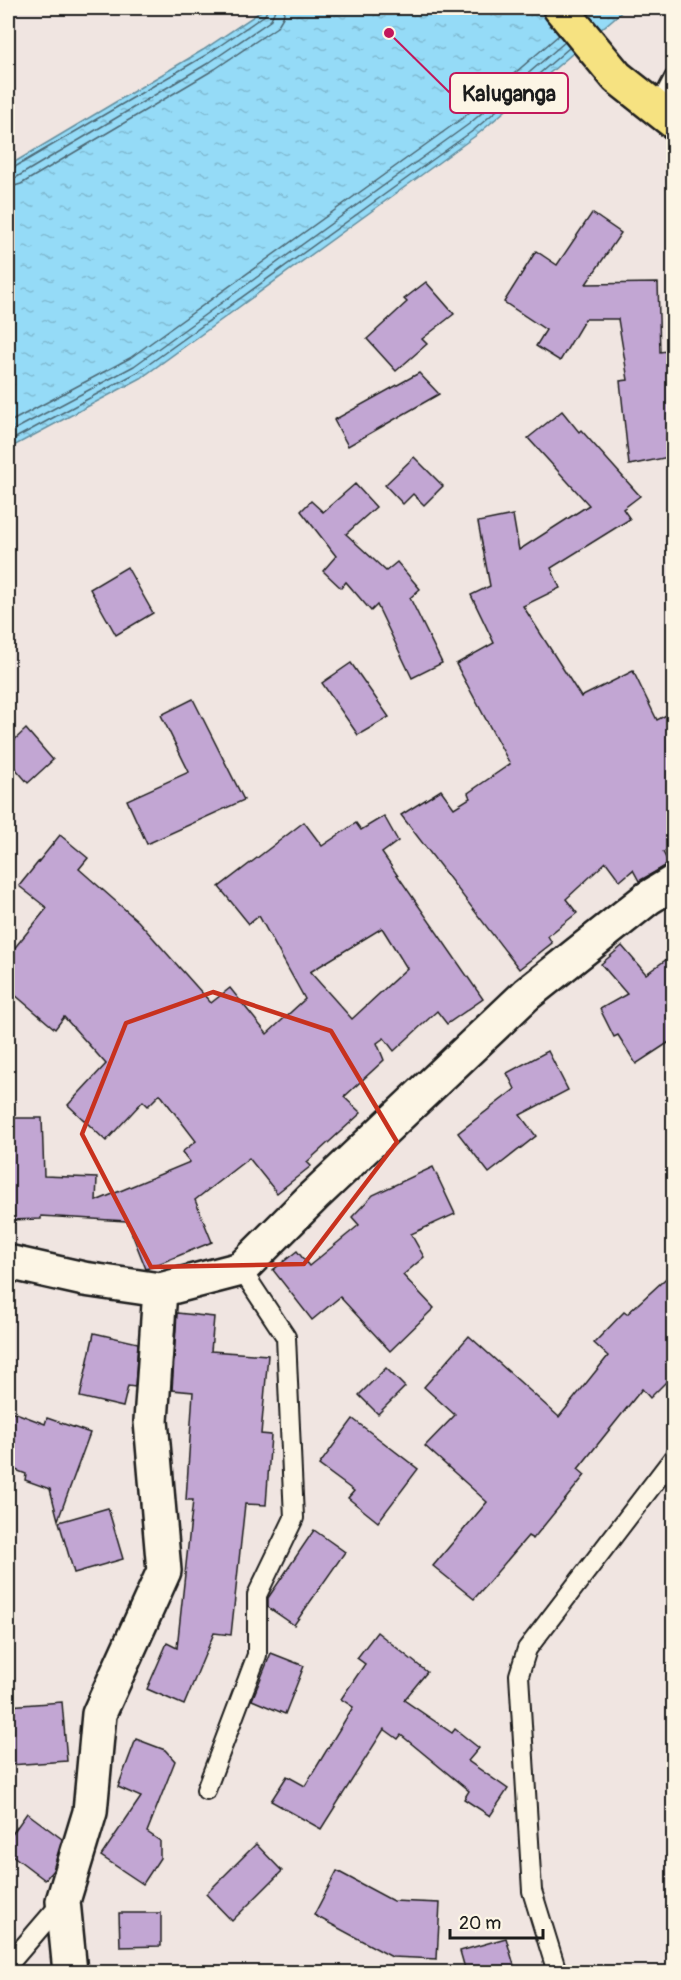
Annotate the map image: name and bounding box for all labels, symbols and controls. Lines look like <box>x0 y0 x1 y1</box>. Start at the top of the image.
callout: Kaluganga <box>450 73 568 113</box>
text: Kaluganga <box>462 80 556 108</box>
scale bar <box>450 1902 543 1940</box>
text: 20 m <box>459 1912 501 1935</box>

